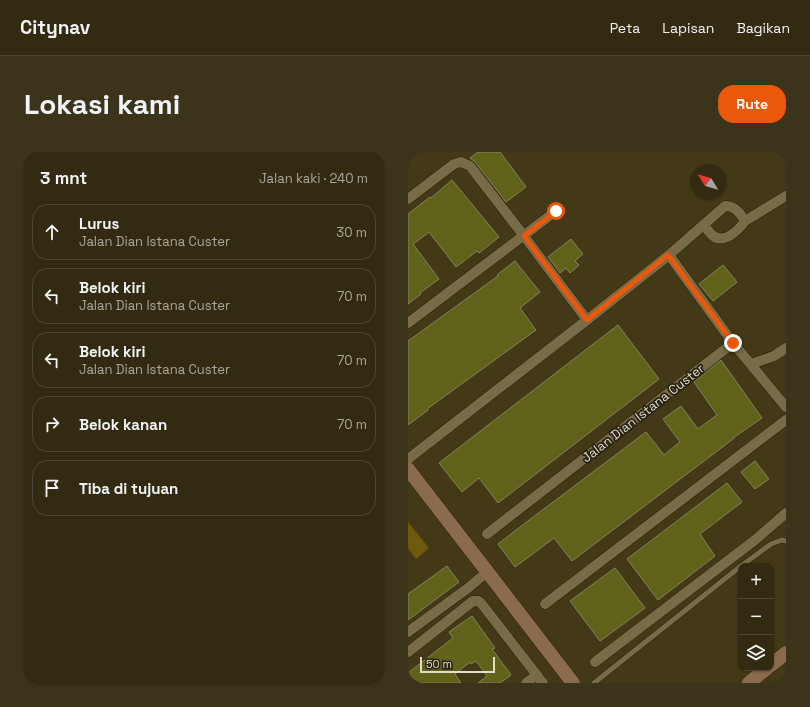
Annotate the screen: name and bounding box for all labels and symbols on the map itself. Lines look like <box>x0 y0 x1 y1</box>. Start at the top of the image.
north arrow <box>690 164 726 200</box>
route start <box>547 202 565 220</box>
route end <box>724 334 742 352</box>
street label: Jalan Dian Istana Custer <box>578 360 708 466</box>
scale bar <box>420 655 495 674</box>

